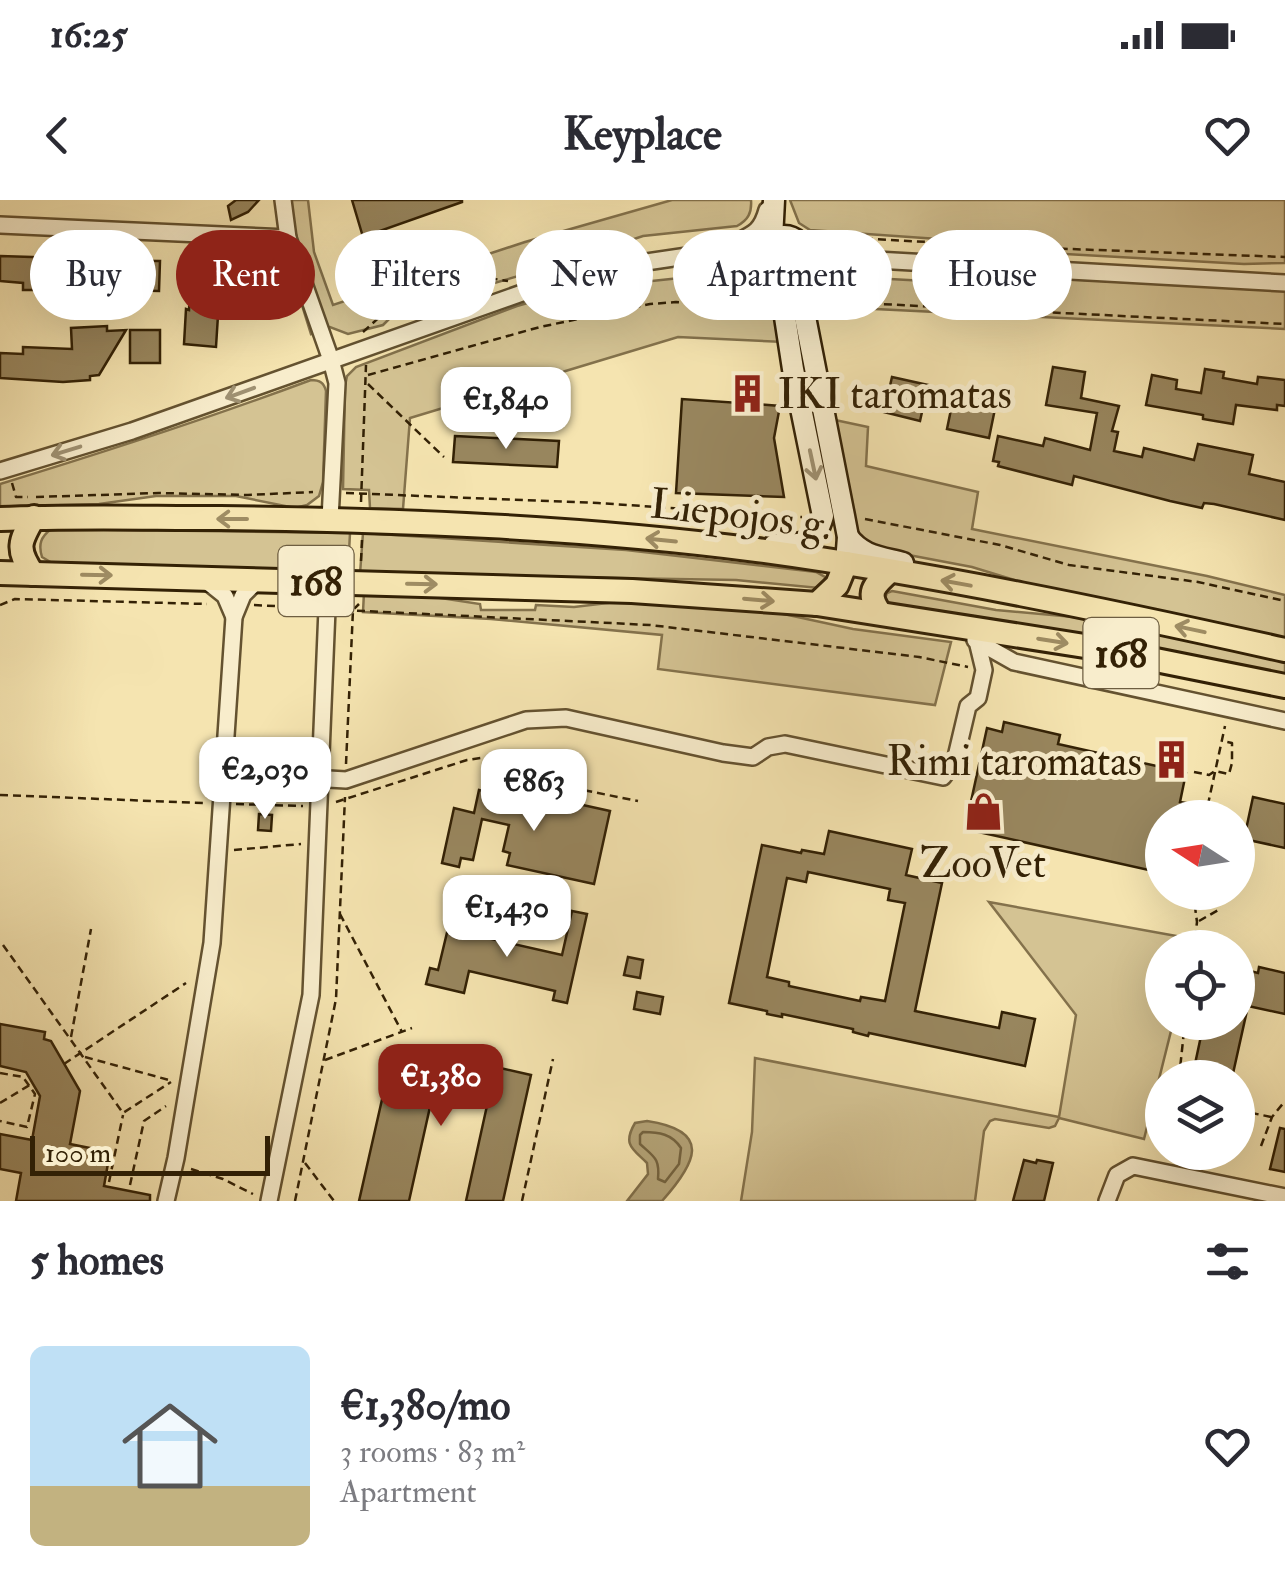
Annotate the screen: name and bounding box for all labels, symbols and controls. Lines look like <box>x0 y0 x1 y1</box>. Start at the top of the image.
text: 16:25 <box>50 11 128 59</box>
text: Keyplace <box>563 107 722 163</box>
icon: back <box>30 108 85 163</box>
icon: heart <box>1200 108 1255 163</box>
chip: Buy <box>30 230 156 320</box>
chip: Rent <box>176 230 315 320</box>
chip: Filters <box>335 230 496 320</box>
chip: New <box>516 230 653 320</box>
chip: Apartment <box>673 230 892 320</box>
chip: House <box>912 230 1072 320</box>
pin: €1,840 <box>425 367 587 452</box>
place label: IKI taromatas <box>778 369 1012 421</box>
building icon: IKI taromatas <box>727 372 769 414</box>
text: €1,840 <box>463 379 549 419</box>
one-way arrow <box>225 385 256 403</box>
one-way arrow <box>51 443 82 461</box>
one-way arrow <box>804 448 823 480</box>
street label: Liepojos g. <box>647 478 834 552</box>
one-way arrow <box>217 509 249 528</box>
one-way arrow <box>645 531 677 550</box>
road number: 168 <box>278 546 354 616</box>
one-way arrow <box>80 566 113 584</box>
one-way arrow <box>940 573 973 592</box>
one-way arrow <box>406 574 438 593</box>
one-way arrow <box>743 590 775 609</box>
road number: 168 <box>1084 618 1158 688</box>
one-way arrow <box>1175 619 1207 637</box>
one-way arrow <box>1036 632 1068 650</box>
place label: Rimi taromatas <box>886 736 1142 788</box>
pin: €2,030 <box>184 737 346 822</box>
building icon: Rimi taromatas <box>1151 739 1193 781</box>
text: €2,030 <box>221 749 309 789</box>
pin: €863 <box>475 749 593 834</box>
text: €863 <box>503 761 565 801</box>
shop icon: ZooVet <box>962 790 1004 832</box>
north arrow <box>1145 800 1255 910</box>
map controls <box>1145 800 1255 1170</box>
place label: ZooVet <box>920 838 1046 890</box>
pin: €1,430 <box>426 875 588 960</box>
text: €1,430 <box>465 887 549 927</box>
button: locate <box>1145 930 1255 1040</box>
pin: €1,380 <box>360 1044 522 1129</box>
text: €1,380 <box>400 1056 482 1096</box>
button: layers <box>1145 1060 1255 1170</box>
scale bar <box>30 1131 270 1176</box>
text: 100 m <box>45 1136 111 1171</box>
icon: filters <box>1200 1234 1255 1289</box>
text: 5 homes <box>30 1235 164 1287</box>
text: €1,380/mo <box>340 1380 510 1432</box>
icon: home <box>110 1386 230 1506</box>
icon: heart <box>1200 1419 1255 1474</box>
text: 3 rooms · 83 m² <box>340 1432 525 1472</box>
text: Apartment <box>340 1472 477 1512</box>

